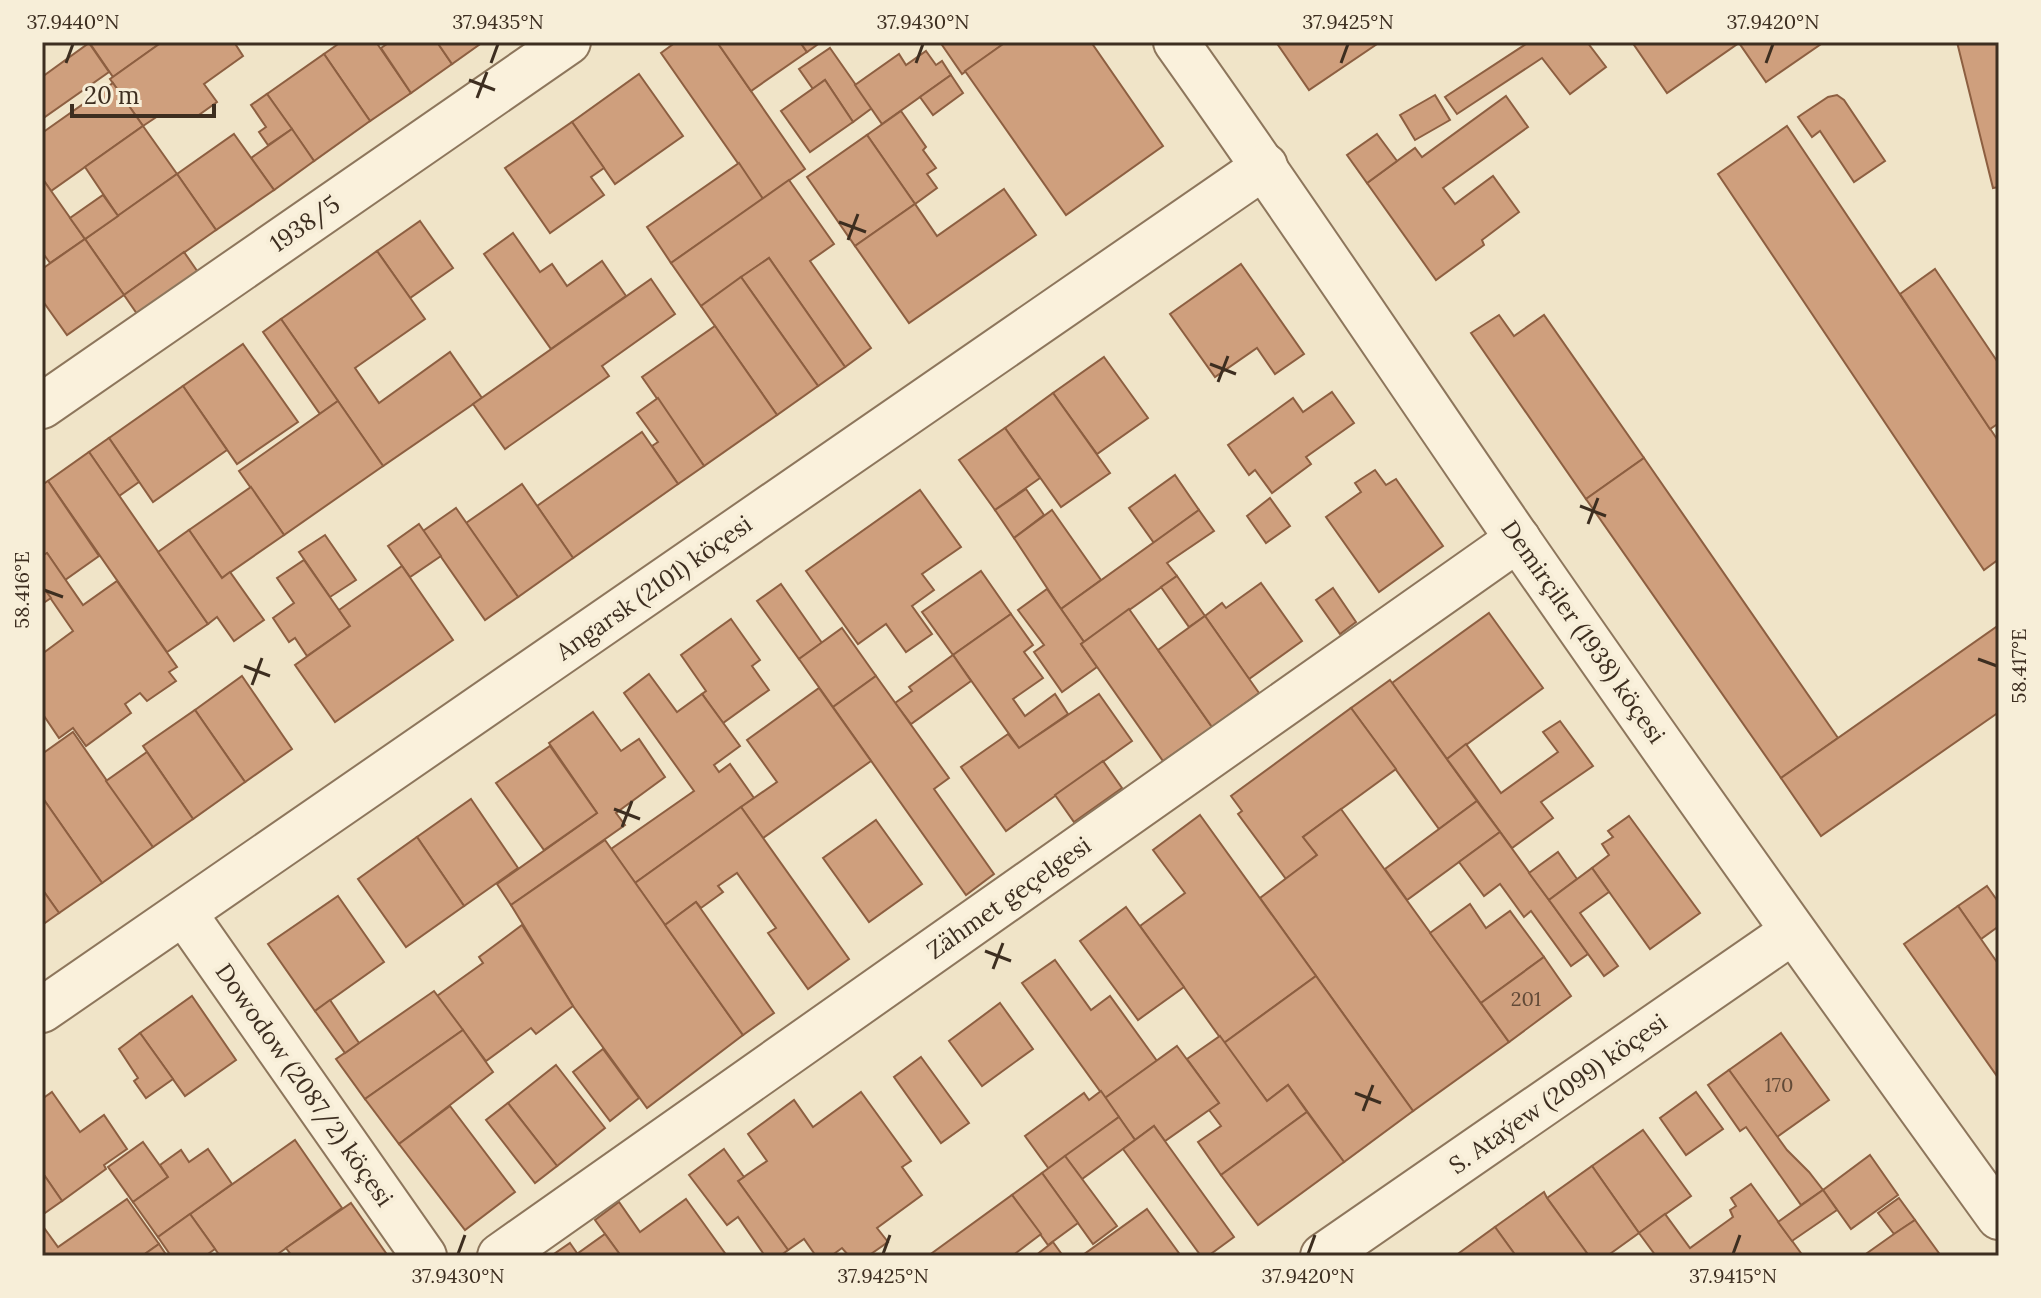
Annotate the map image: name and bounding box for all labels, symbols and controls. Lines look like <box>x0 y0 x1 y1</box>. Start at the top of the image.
text: 37.9440°N <box>27 9 119 34</box>
text: 37.9435°N <box>452 9 544 34</box>
text: 37.9430°N <box>876 9 970 34</box>
text: 37.9425°N <box>1302 9 1394 34</box>
text: 37.9420°N <box>1727 9 1819 34</box>
scale bar <box>72 68 214 118</box>
text: 20 m <box>84 80 140 111</box>
street label: 1938/5 <box>264 188 346 259</box>
street label: Angarsk (2101) köçesi <box>549 508 758 668</box>
street label: Demirçiler (1938) köçesi <box>1495 514 1672 749</box>
text: 58.416°E <box>9 551 34 629</box>
text: 58.417°E <box>2006 629 2031 703</box>
street label: Zähmet geçelgesi <box>921 829 1097 966</box>
street label: Dowodow (2087/2) köçesi <box>209 957 400 1212</box>
house number: 201 <box>1511 986 1541 1011</box>
street label: S. Ataýew (2099) köçesi <box>1443 1007 1673 1181</box>
house number: 170 <box>1765 1072 1793 1097</box>
text: 37.9430°N <box>411 1263 505 1288</box>
text: 37.9425°N <box>837 1263 929 1288</box>
text: 37.9420°N <box>1262 1263 1354 1288</box>
text: 37.9415°N <box>1689 1263 1777 1288</box>

